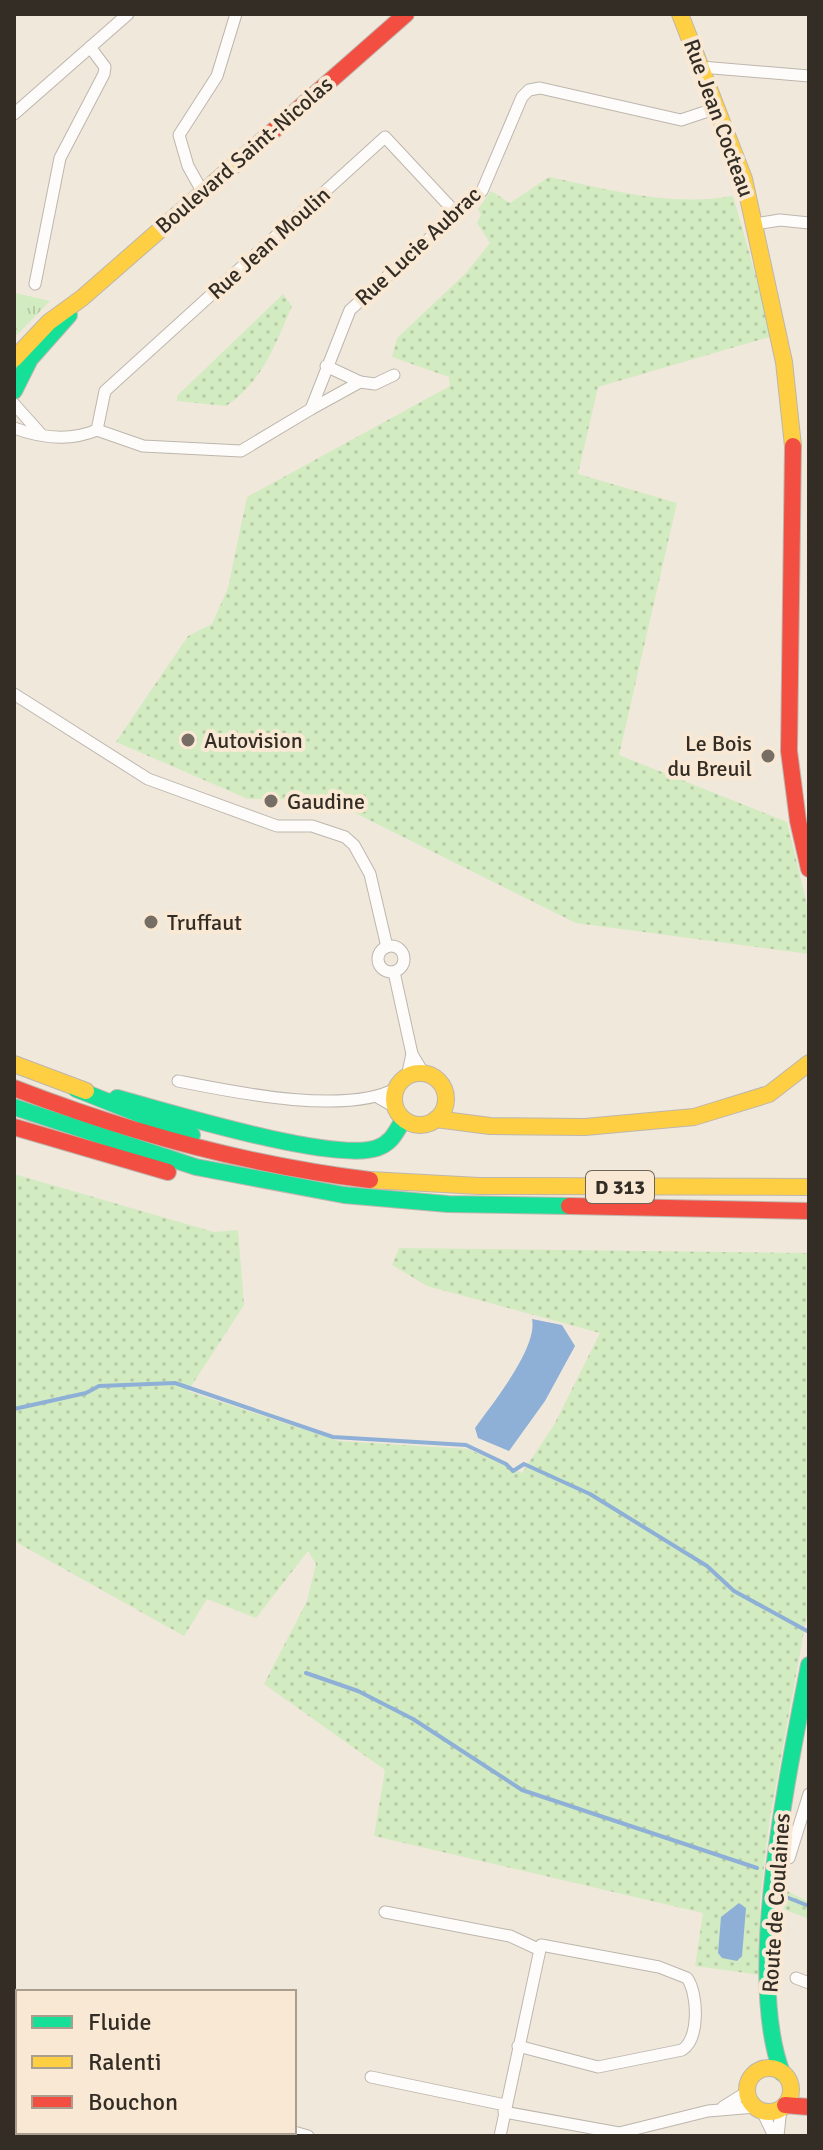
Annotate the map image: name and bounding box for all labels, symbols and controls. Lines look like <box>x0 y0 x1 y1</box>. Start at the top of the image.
street label: Rue Jean Cocteau <box>678 35 760 201</box>
street label: Boulevard Saint-Nicolas <box>150 71 338 239</box>
street label: Rue Jean Moulin <box>202 181 336 305</box>
street label: Rue Lucie Aubrac <box>350 181 486 311</box>
place label: Autovision <box>204 727 303 754</box>
place label: Le Bois du Breuil <box>667 730 752 782</box>
marker: Autovision <box>179 731 197 749</box>
marker: Le Bois du Breuil <box>759 747 777 765</box>
place label: Gaudine <box>287 788 365 815</box>
marker: Gaudine <box>262 792 280 810</box>
place label: Truffaut <box>167 909 242 936</box>
marker: Truffaut <box>142 913 160 931</box>
road number: D 313 <box>586 1171 654 1203</box>
street label: Route de Coulaines <box>756 1812 796 1994</box>
legend <box>16 1990 296 2134</box>
text: Fluide <box>88 2007 152 2037</box>
text: Ralenti <box>88 2047 161 2077</box>
text: Bouchon <box>88 2087 178 2117</box>

